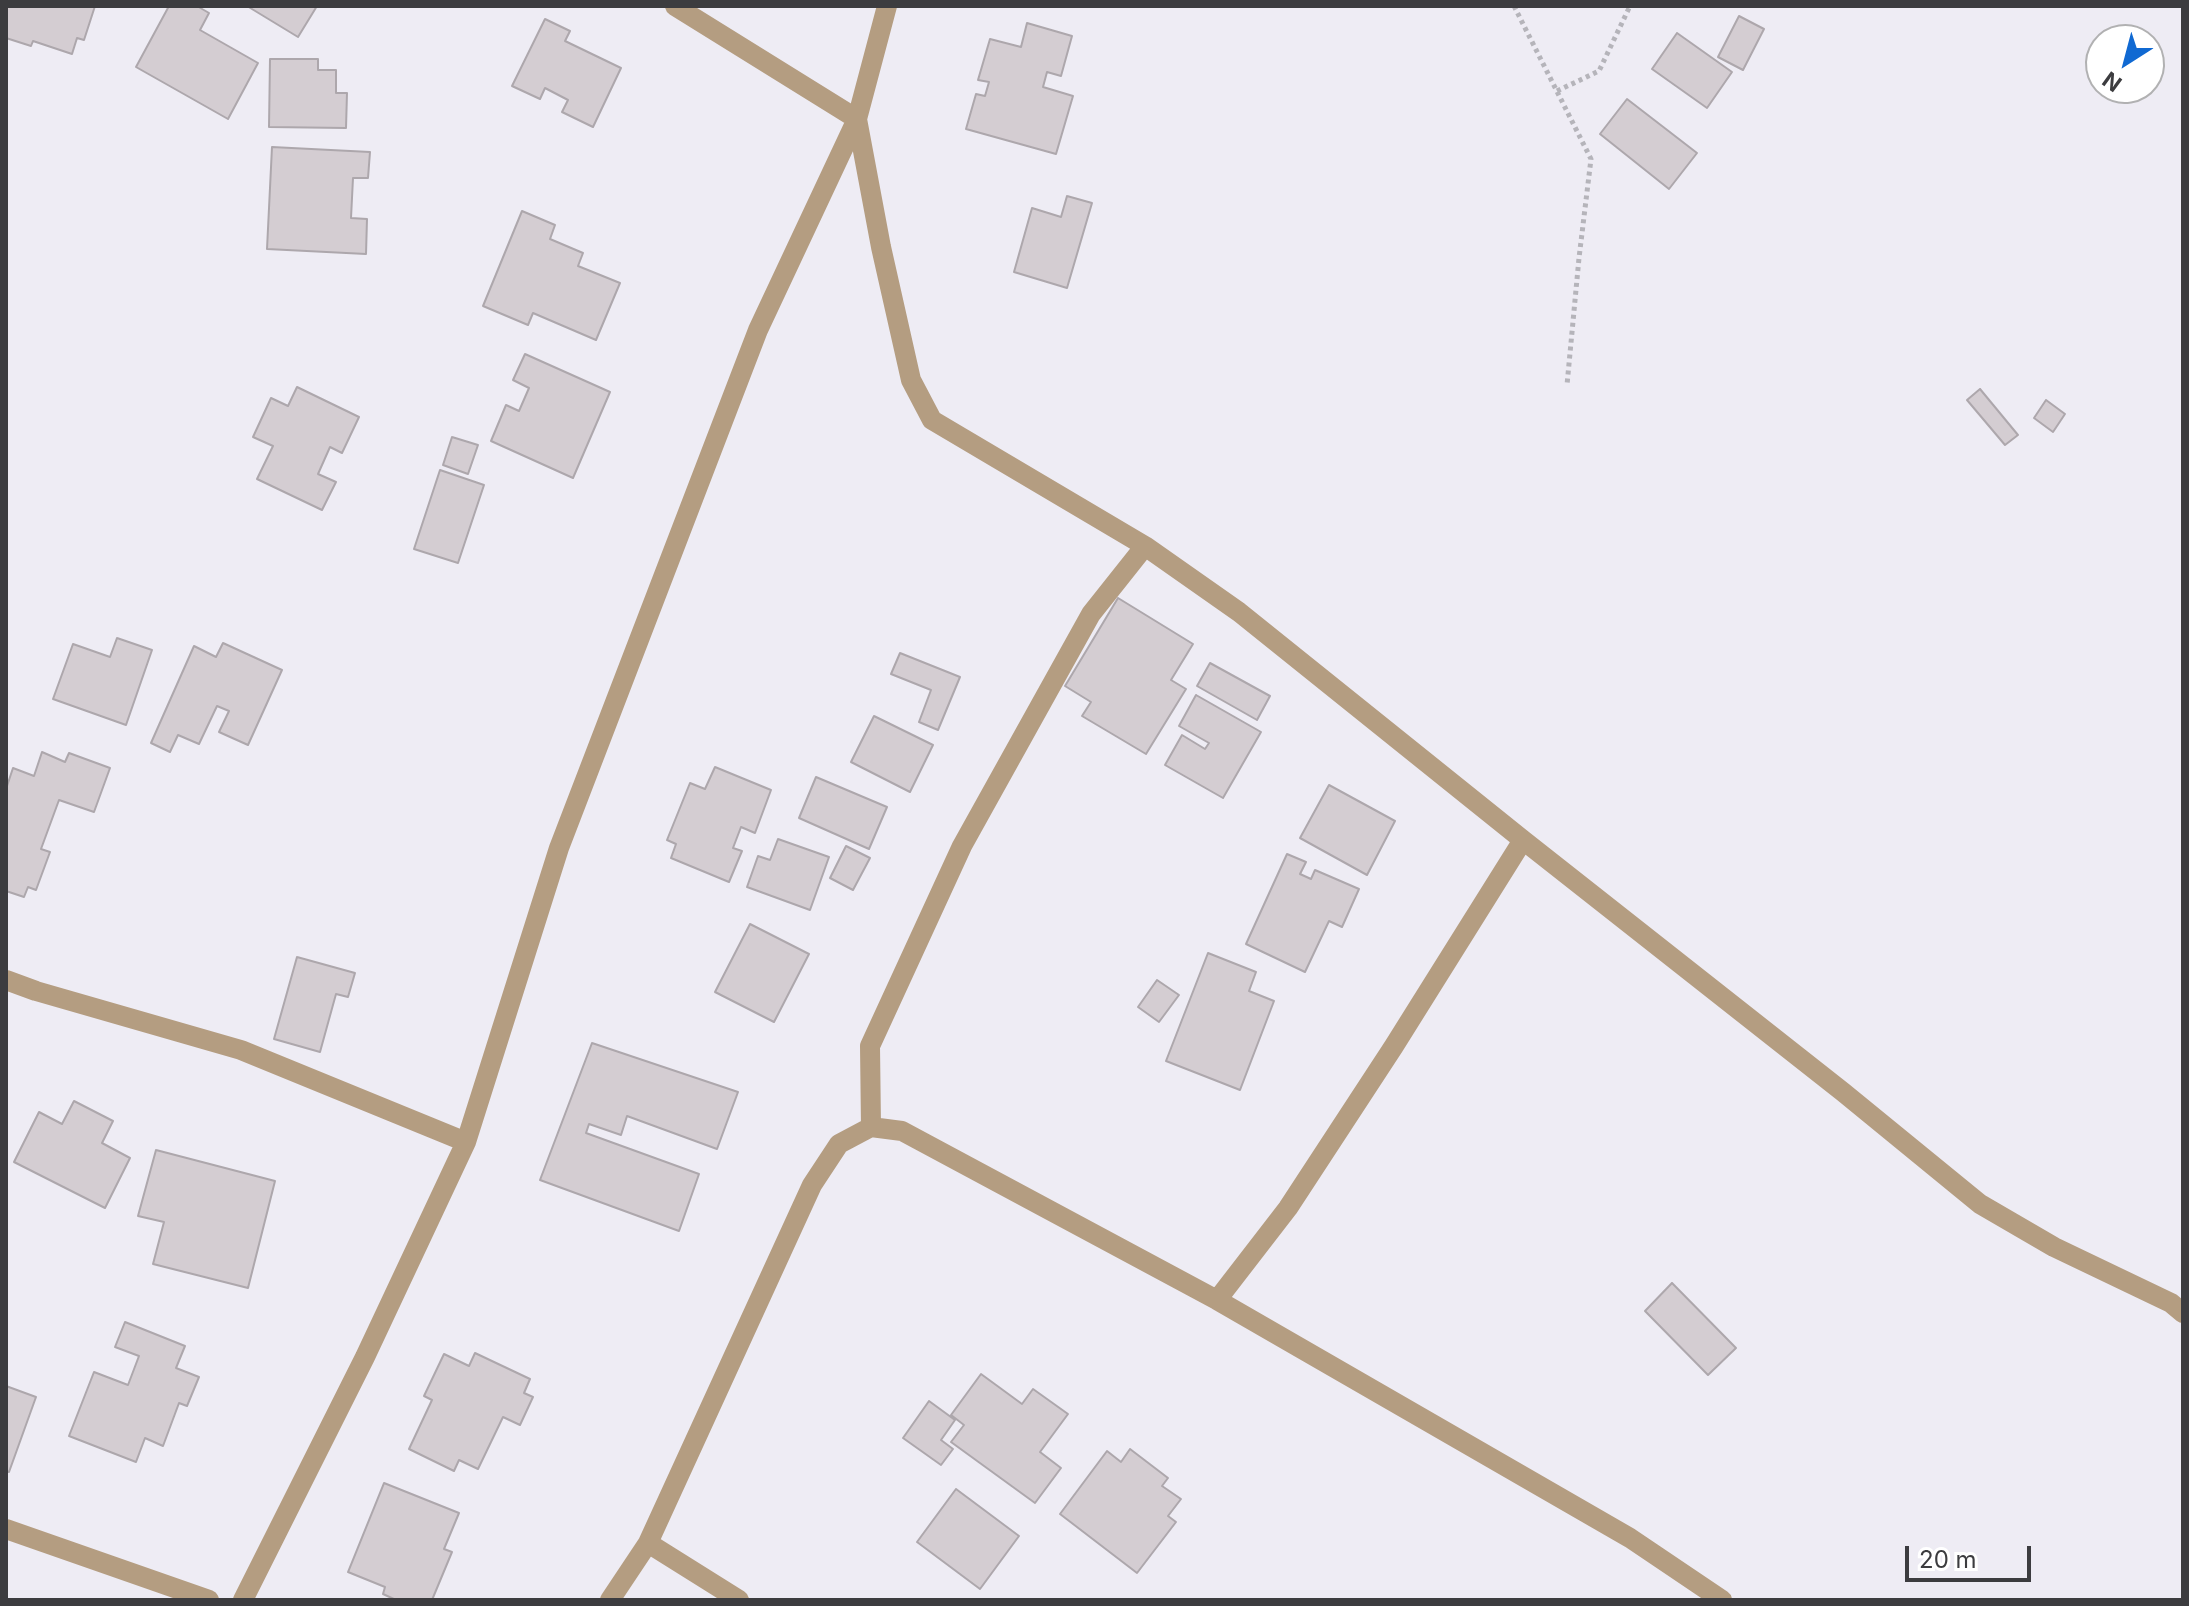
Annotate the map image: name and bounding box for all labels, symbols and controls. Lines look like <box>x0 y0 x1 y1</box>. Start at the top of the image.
north arrow <box>2085 24 2165 104</box>
text: N <box>2098 66 2126 97</box>
scale bar <box>1909 1530 2035 1580</box>
text: 20 m <box>1919 1545 1977 1574</box>

